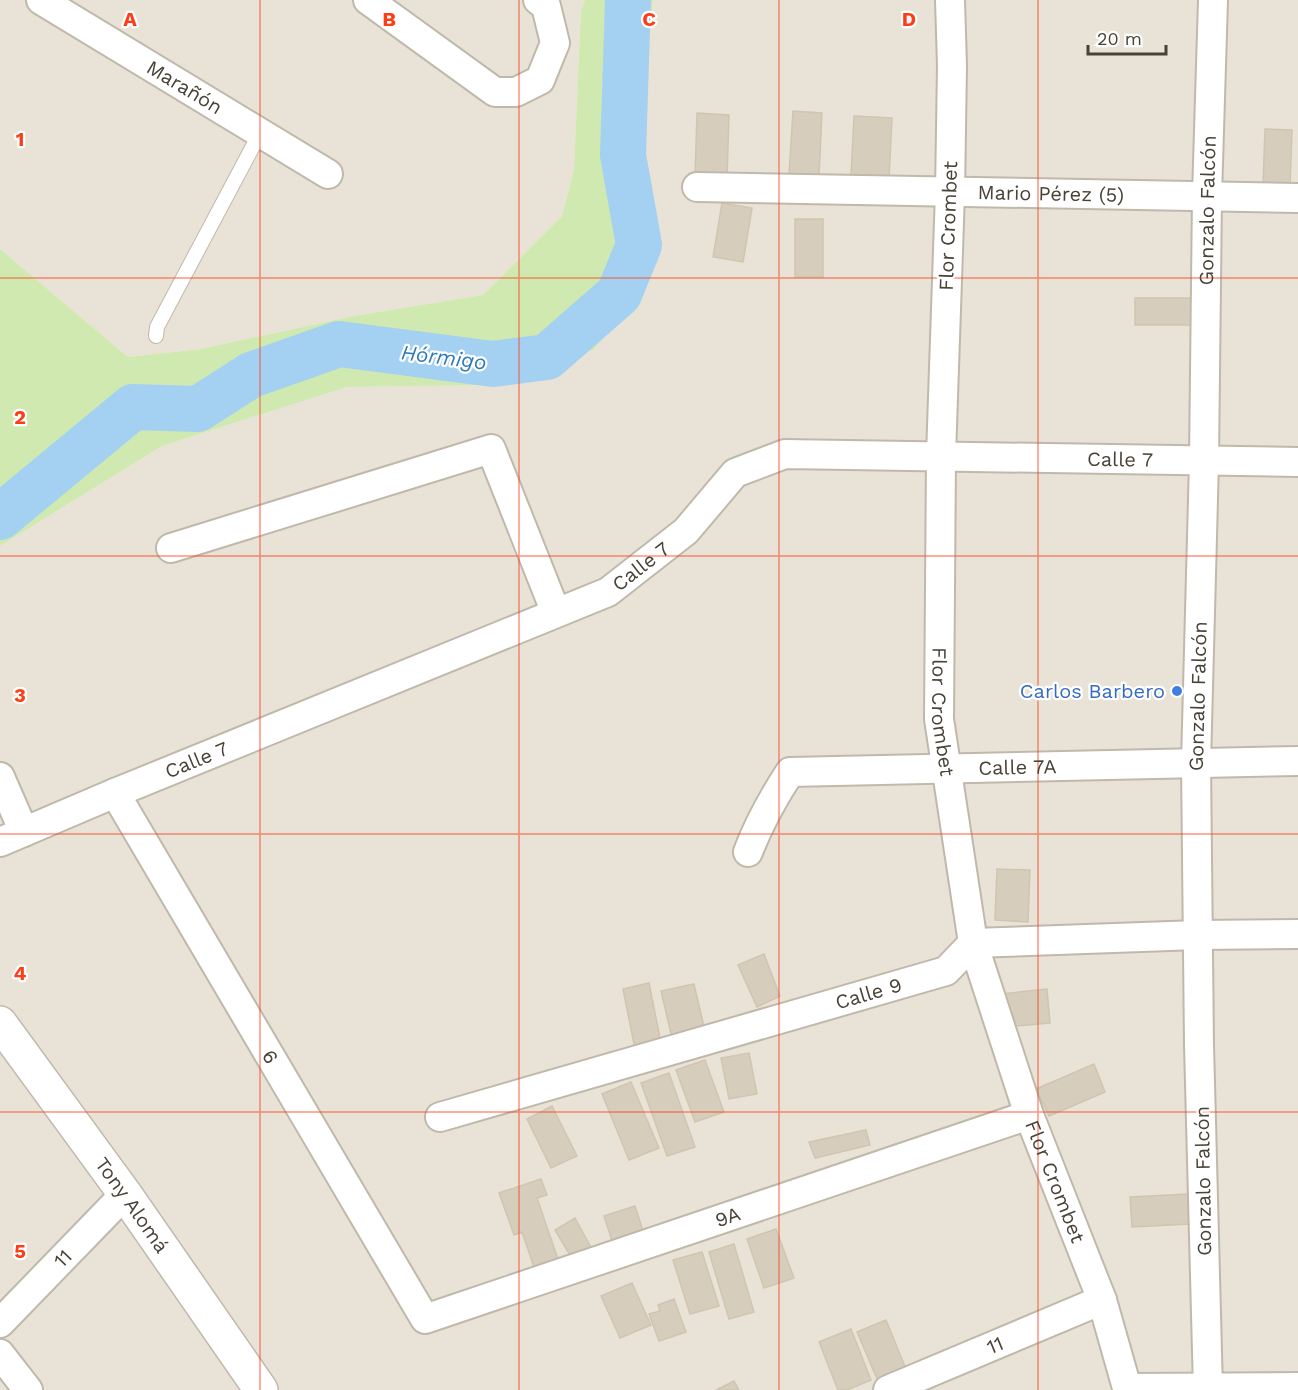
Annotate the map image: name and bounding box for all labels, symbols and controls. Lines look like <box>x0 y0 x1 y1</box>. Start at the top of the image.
text: A <box>123 7 137 31</box>
text: B <box>382 7 396 31</box>
text: C <box>642 7 656 31</box>
text: D <box>902 7 916 31</box>
scale bar <box>1088 18 1166 56</box>
text: 20 m <box>1097 28 1142 49</box>
street label: Marañón <box>142 55 227 119</box>
text: 1 <box>16 127 24 151</box>
street label: Gonzalo Falcón <box>1194 135 1221 285</box>
street label: Flor Crombet <box>934 160 962 291</box>
street label: Mario Pérez (5) <box>977 180 1124 207</box>
water label: Hórmigo <box>400 339 488 375</box>
text: 2 <box>14 405 26 429</box>
street label: Calle 7 <box>1087 447 1153 472</box>
street label: Calle 7 <box>607 537 674 596</box>
street label: Gonzalo Falcón <box>1184 621 1212 771</box>
street label: Flor Crombet <box>926 647 960 778</box>
place label: Carlos Barbero <box>1020 679 1165 703</box>
text: 3 <box>14 683 26 707</box>
marker: Carlos Barbero <box>1170 684 1184 698</box>
street label: Calle 7 <box>161 736 232 783</box>
street label: Calle 7A <box>978 754 1057 780</box>
text: 4 <box>14 961 27 985</box>
street label: Calle 9 <box>833 972 905 1014</box>
street label: 6 <box>257 1045 284 1068</box>
street label: Gonzalo Falcón <box>1190 1106 1216 1256</box>
street label: Flor Crombet <box>1020 1117 1090 1247</box>
street label: Tony Alomá <box>90 1153 174 1258</box>
street label: 9A <box>712 1201 743 1232</box>
text: 5 <box>14 1239 26 1263</box>
street label: 11 <box>49 1244 77 1272</box>
street label: 11 <box>983 1331 1007 1359</box>

